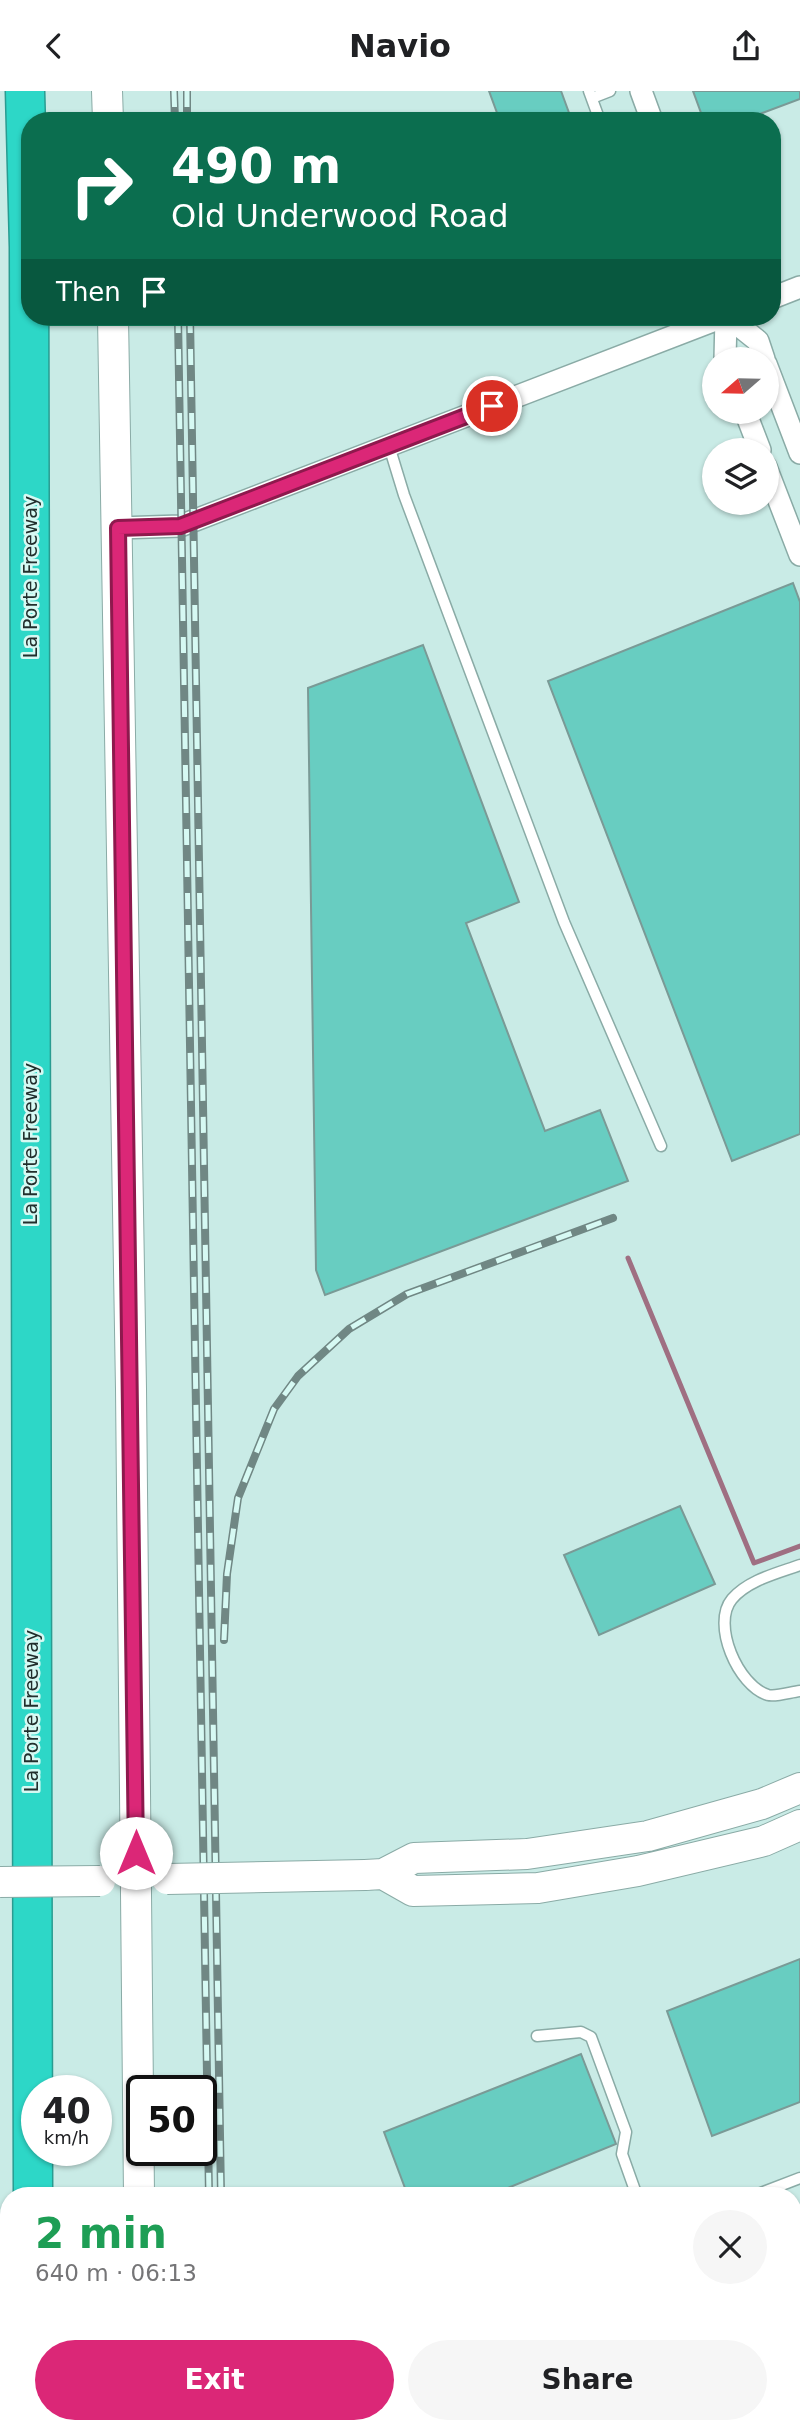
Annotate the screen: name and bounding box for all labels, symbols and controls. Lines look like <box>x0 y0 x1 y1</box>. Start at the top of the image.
icon: back <box>35 27 73 65</box>
text: Navio <box>349 27 451 65</box>
icon: share <box>727 27 765 65</box>
text: 490 m <box>171 138 341 195</box>
icon: right <box>56 140 147 231</box>
text: Old Underwood Road <box>171 197 509 235</box>
icon: arrive <box>135 273 173 311</box>
text: Then <box>56 277 121 307</box>
north arrow <box>702 347 779 423</box>
map controls <box>702 347 779 515</box>
pin <box>462 376 522 436</box>
icon: arrive <box>473 387 511 425</box>
button: layers <box>702 438 779 515</box>
street label: La Porte Freeway <box>19 496 41 658</box>
street label: La Porte Freeway <box>19 1063 41 1225</box>
street label: La Porte Freeway <box>20 1630 42 1792</box>
position arrow <box>99 1816 173 1890</box>
speed limit sign: 50 <box>126 2075 217 2166</box>
text: 40 <box>42 2091 91 2131</box>
text: km/h <box>44 2127 89 2148</box>
text: 2 min <box>35 2209 167 2258</box>
button: close <box>693 2210 767 2284</box>
text: 640 m · 06:13 <box>35 2260 197 2286</box>
button: Exit <box>35 2340 394 2420</box>
button: Share <box>408 2340 767 2420</box>

